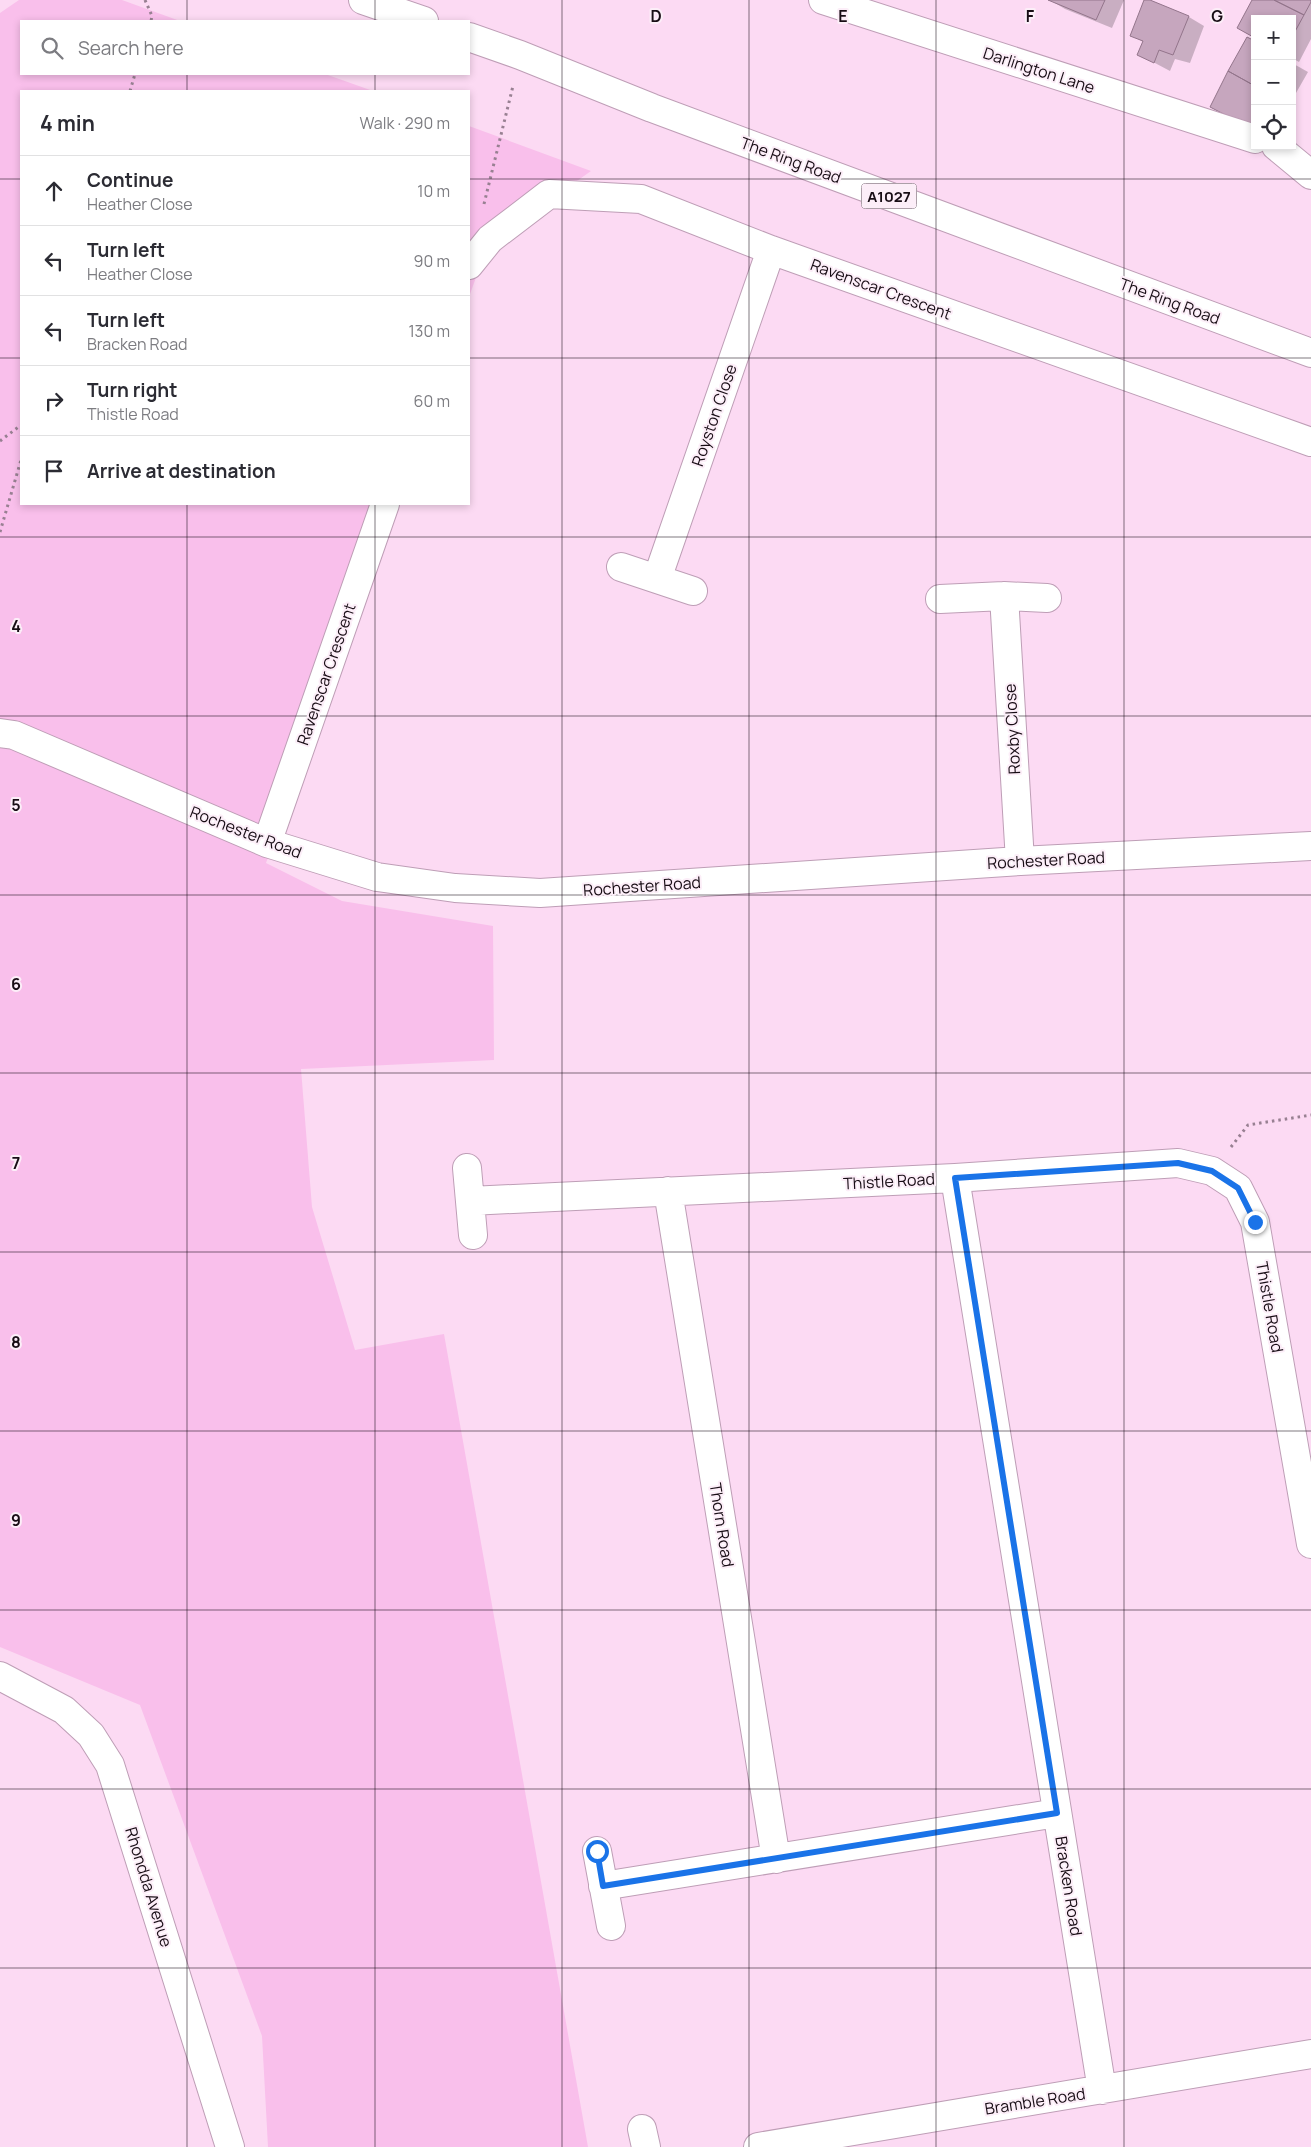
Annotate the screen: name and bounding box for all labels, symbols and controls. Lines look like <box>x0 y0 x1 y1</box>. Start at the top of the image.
text: D <box>650 5 662 27</box>
text: E <box>838 5 848 27</box>
text: F <box>1026 5 1035 27</box>
text: G <box>1211 5 1223 27</box>
map controls <box>1251 15 1296 150</box>
button: + <box>1251 15 1296 60</box>
search box <box>20 20 470 75</box>
icon: search <box>38 34 66 62</box>
text: Search here <box>78 35 184 61</box>
street label: Darlington Lane <box>980 42 1098 98</box>
button: − <box>1251 60 1296 105</box>
button: locate <box>1251 105 1296 150</box>
text: 4 min <box>40 109 95 137</box>
text: Walk · 290 m <box>360 112 450 134</box>
street label: The Ring Road <box>738 132 844 188</box>
text: Continue <box>87 167 173 193</box>
icon: ahead <box>40 177 68 205</box>
text: 10 m <box>417 180 450 202</box>
road number: A1027 <box>862 184 916 208</box>
text: Heather Close <box>87 193 193 215</box>
text: Turn left <box>87 237 165 263</box>
icon: left <box>40 247 68 275</box>
text: 90 m <box>414 250 450 272</box>
street label: Ravenscar Crescent <box>807 253 955 325</box>
text: Heather Close <box>87 263 193 285</box>
street label: The Ring Road <box>1117 273 1223 329</box>
text: Turn left <box>87 307 165 333</box>
icon: left <box>40 317 68 345</box>
text: 130 m <box>408 320 450 342</box>
text: Bracken Road <box>87 333 188 355</box>
street label: Royston Close <box>686 361 742 469</box>
text: Turn right <box>87 377 177 403</box>
icon: right <box>40 387 68 415</box>
text: 60 m <box>414 390 450 412</box>
text: Thistle Road <box>87 403 179 425</box>
icon: arrive <box>40 457 68 485</box>
text: Arrive at destination <box>87 458 276 484</box>
street label: Ravenscar Crescent <box>291 600 361 748</box>
text: 4 <box>11 615 21 637</box>
street label: Roxby Close <box>999 683 1025 775</box>
text: 5 <box>11 794 21 816</box>
street label: Rochester Road <box>187 801 305 863</box>
street label: Rochester Road <box>987 846 1105 874</box>
street label: Rochester Road <box>582 871 702 901</box>
text: 6 <box>11 973 21 995</box>
text: 7 <box>12 1152 20 1174</box>
street label: Thistle Road <box>843 1168 935 1194</box>
route end <box>1244 1211 1267 1234</box>
street label: Thistle Road <box>1251 1260 1289 1354</box>
text: 8 <box>11 1331 21 1353</box>
street label: Thorn Road <box>704 1481 740 1569</box>
text: 9 <box>11 1509 21 1531</box>
street label: Rhondda Avenue <box>120 1824 178 1950</box>
street label: Bracken Road <box>1050 1835 1088 1937</box>
route start <box>586 1840 609 1863</box>
street label: Bramble Road <box>983 2082 1087 2120</box>

